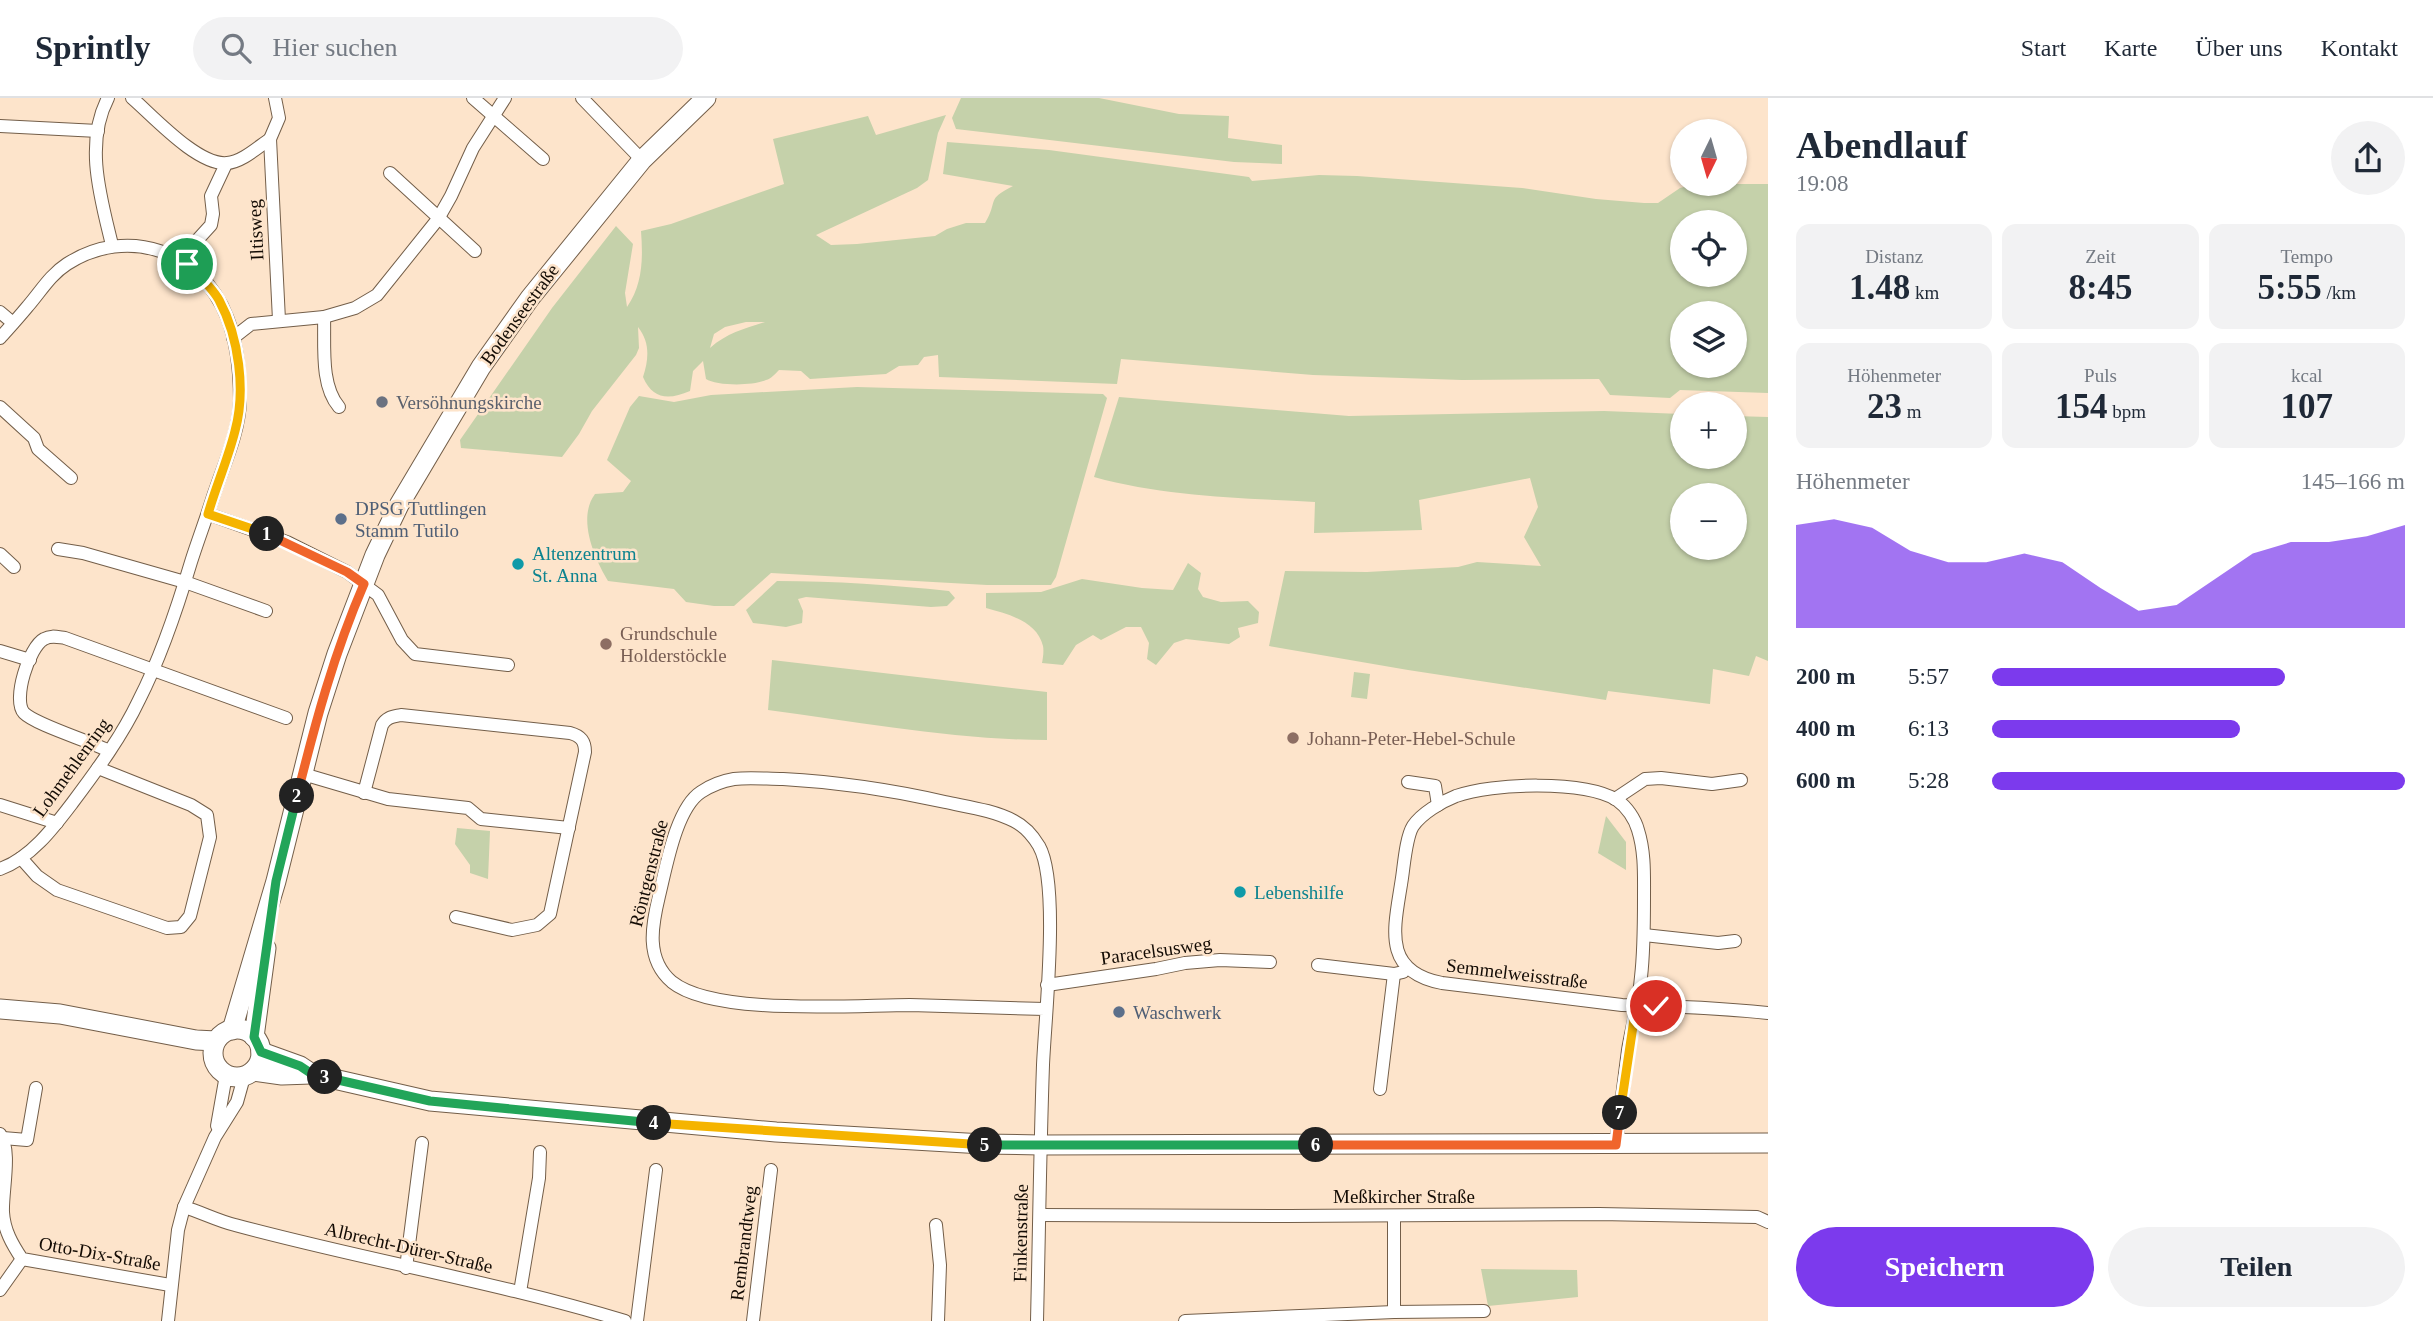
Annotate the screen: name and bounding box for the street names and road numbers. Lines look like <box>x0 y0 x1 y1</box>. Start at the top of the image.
street label: Iltisweg <box>243 198 268 261</box>
street label: Bodenseestraße <box>476 260 563 369</box>
street label: Lohmehlenring <box>28 713 115 821</box>
street label: Röntgenstraße <box>625 817 672 929</box>
street label: Paracelsusweg <box>1099 932 1213 969</box>
street label: Semmelweisstraße <box>1445 954 1589 993</box>
street label: Rembrandtweg <box>726 1184 761 1302</box>
street label: Finkenstraße <box>1009 1184 1032 1282</box>
street label: Meßkircher Straße <box>1333 1186 1475 1207</box>
street label: Albrecht-Dürer-Straße <box>323 1218 495 1277</box>
street label: Otto-Dix-Straße <box>37 1232 163 1275</box>

